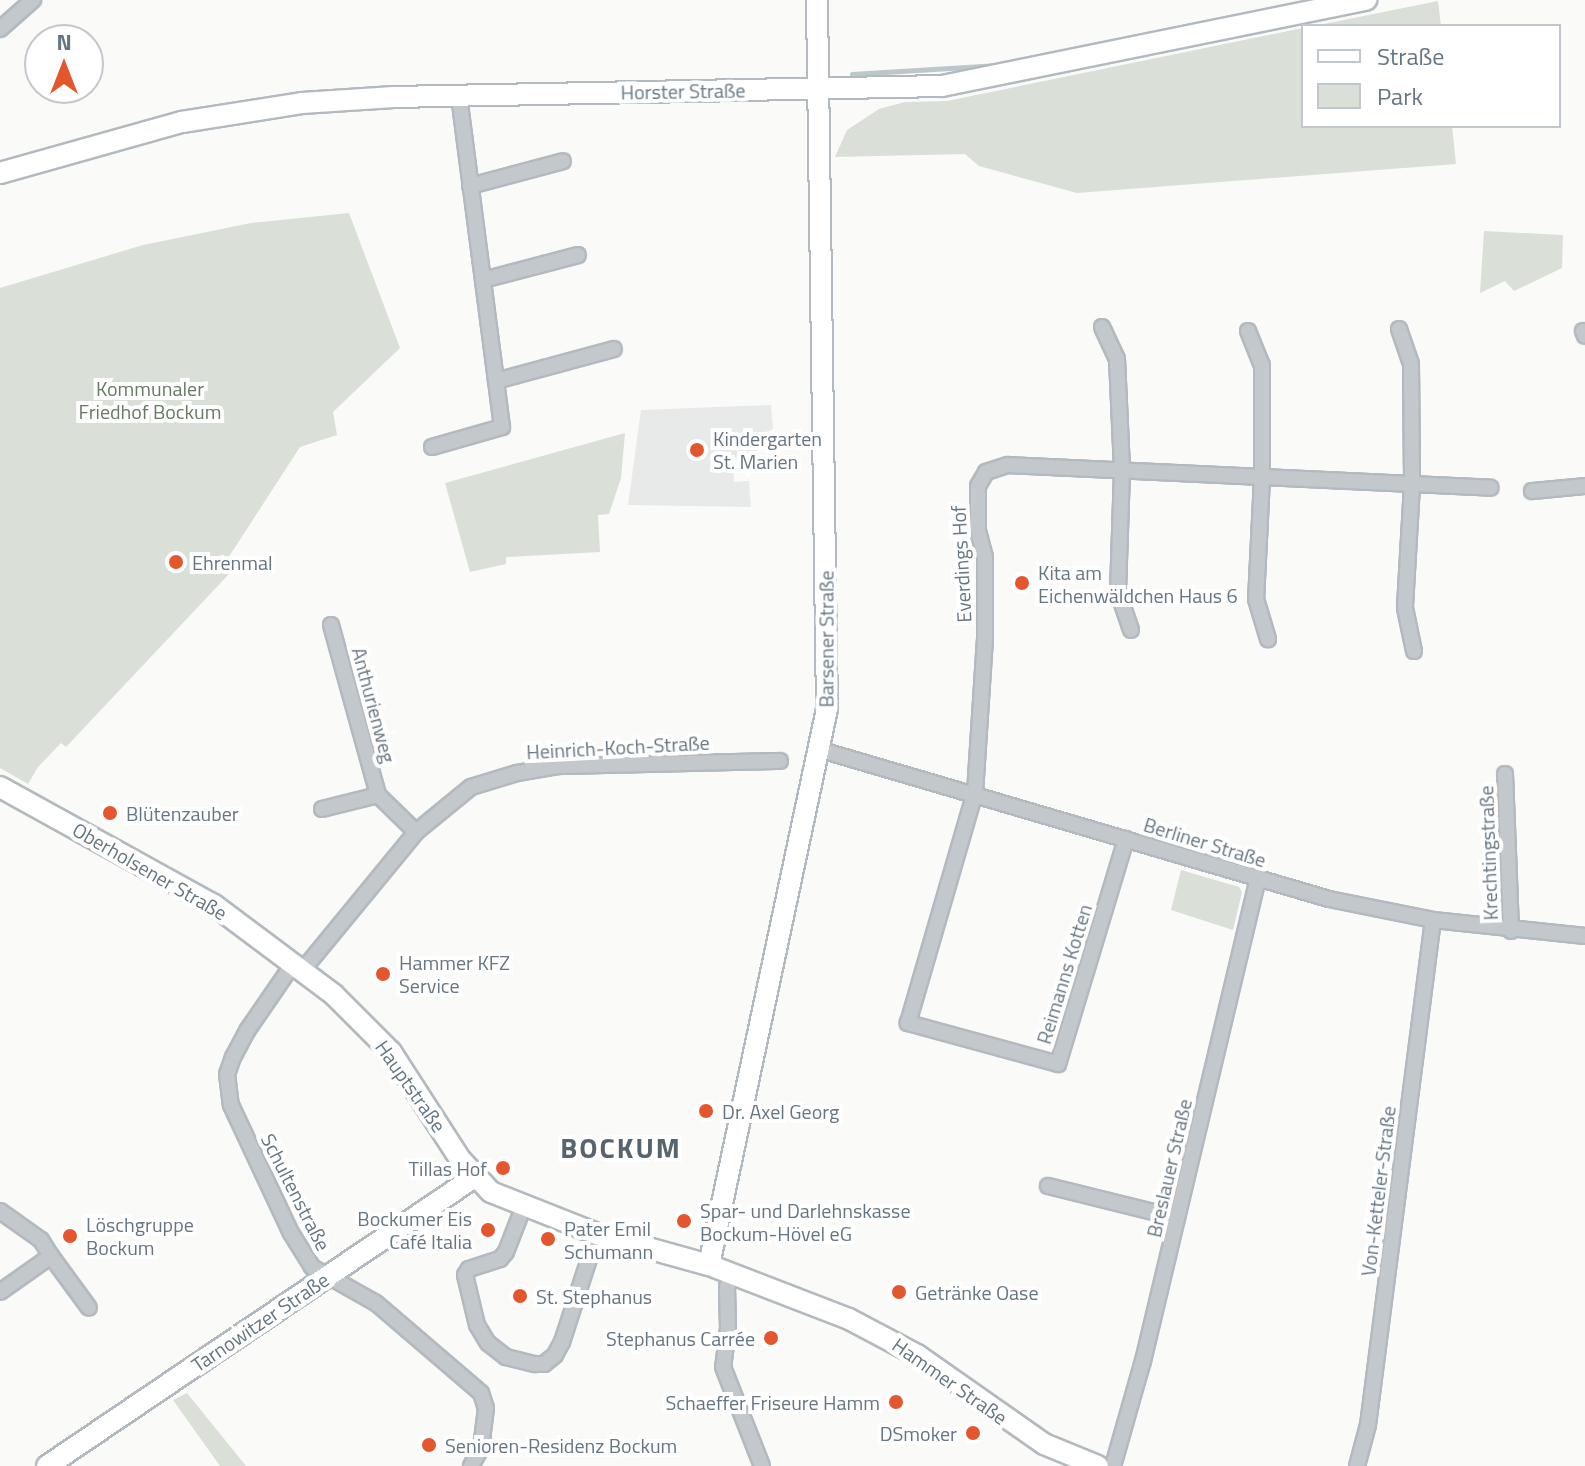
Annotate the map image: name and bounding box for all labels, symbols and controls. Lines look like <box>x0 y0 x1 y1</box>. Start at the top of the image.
north arrow <box>24 24 104 104</box>
legend <box>1301 24 1561 128</box>
text: N <box>56 25 72 59</box>
text: Straße <box>1377 38 1444 74</box>
street label: Horster Straße <box>620 78 746 104</box>
text: Park <box>1377 78 1423 114</box>
park label: Kommunaler Friedhof Bockum <box>79 376 221 423</box>
place label: Kindergarten St. Marien <box>713 426 822 473</box>
marker: Kindergarten St. Marien <box>688 441 706 459</box>
street label: Everdings Hof <box>946 505 976 623</box>
place label: Ehrenmal <box>192 550 273 574</box>
marker: Ehrenmal <box>167 553 185 571</box>
place label: Kita am Eichenwäldchen Haus 6 <box>1038 560 1238 607</box>
street label: Barsener Straße <box>814 570 838 708</box>
marker: Kita am Eichenwäldchen Haus 6 <box>1013 574 1031 592</box>
street label: Anthurienweg <box>347 645 401 765</box>
street label: Heinrich-Koch-Straße <box>526 730 710 764</box>
street label: Krechtingstraße <box>1474 785 1502 921</box>
place label: Blütenzauber <box>126 801 239 825</box>
marker: Blütenzauber <box>101 804 119 822</box>
street label: Berliner Straße <box>1141 812 1269 872</box>
street label: Oberholsener Straße <box>68 817 232 925</box>
street label: Reimanns Kotten <box>1031 901 1097 1047</box>
place label: Hammer KFZ Service <box>399 950 510 997</box>
marker: Hammer KFZ Service <box>374 965 392 983</box>
street label: Hauptstraße <box>371 1036 451 1136</box>
street label: Breslauer Straße <box>1141 1096 1197 1240</box>
place label: Dr. Axel Georg <box>722 1099 839 1123</box>
marker: Dr. Axel Georg <box>697 1102 715 1120</box>
street label: Von-Ketteler-Straße <box>1356 1104 1400 1278</box>
street label: Schultenstraße <box>256 1129 336 1255</box>
district label: BOCKUM <box>560 1131 682 1165</box>
place label: Tillas Hof <box>409 1156 487 1180</box>
marker: Tillas Hof <box>494 1159 512 1177</box>
place label: Spar- und Darlehnskasse Bockum-Hövel eG <box>700 1198 910 1245</box>
place label: Bockumer Eis Café Italia <box>357 1206 472 1253</box>
place label: Löschgruppe Bockum <box>86 1212 194 1259</box>
marker: Spar- und Darlehnskasse Bockum-Hövel eG <box>675 1212 693 1230</box>
place label: Pater Emil Schumann <box>564 1216 653 1263</box>
marker: Bockumer Eis Café Italia <box>479 1221 497 1239</box>
marker: Löschgruppe Bockum <box>61 1227 79 1245</box>
marker: Pater Emil Schumann <box>539 1230 557 1248</box>
street label: Tarnowitzer Straße <box>187 1267 333 1377</box>
place label: Getränke Oase <box>915 1280 1038 1304</box>
marker: Getränke Oase <box>890 1283 908 1301</box>
place label: St. Stephanus <box>536 1284 652 1308</box>
marker: St. Stephanus <box>511 1287 529 1305</box>
place label: Stephanus Carrée <box>606 1326 755 1350</box>
marker: Stephanus Carrée <box>762 1329 780 1347</box>
street label: Hammer Straße <box>888 1333 1012 1429</box>
place label: Schaeffer Friseure Hamm <box>666 1390 880 1414</box>
marker: Schaeffer Friseure Hamm <box>887 1393 905 1411</box>
place label: DSmoker <box>880 1421 957 1445</box>
marker: DSmoker <box>964 1424 982 1442</box>
place label: Senioren-Residenz Bockum <box>445 1433 677 1457</box>
marker: Senioren-Residenz Bockum <box>420 1436 438 1454</box>

